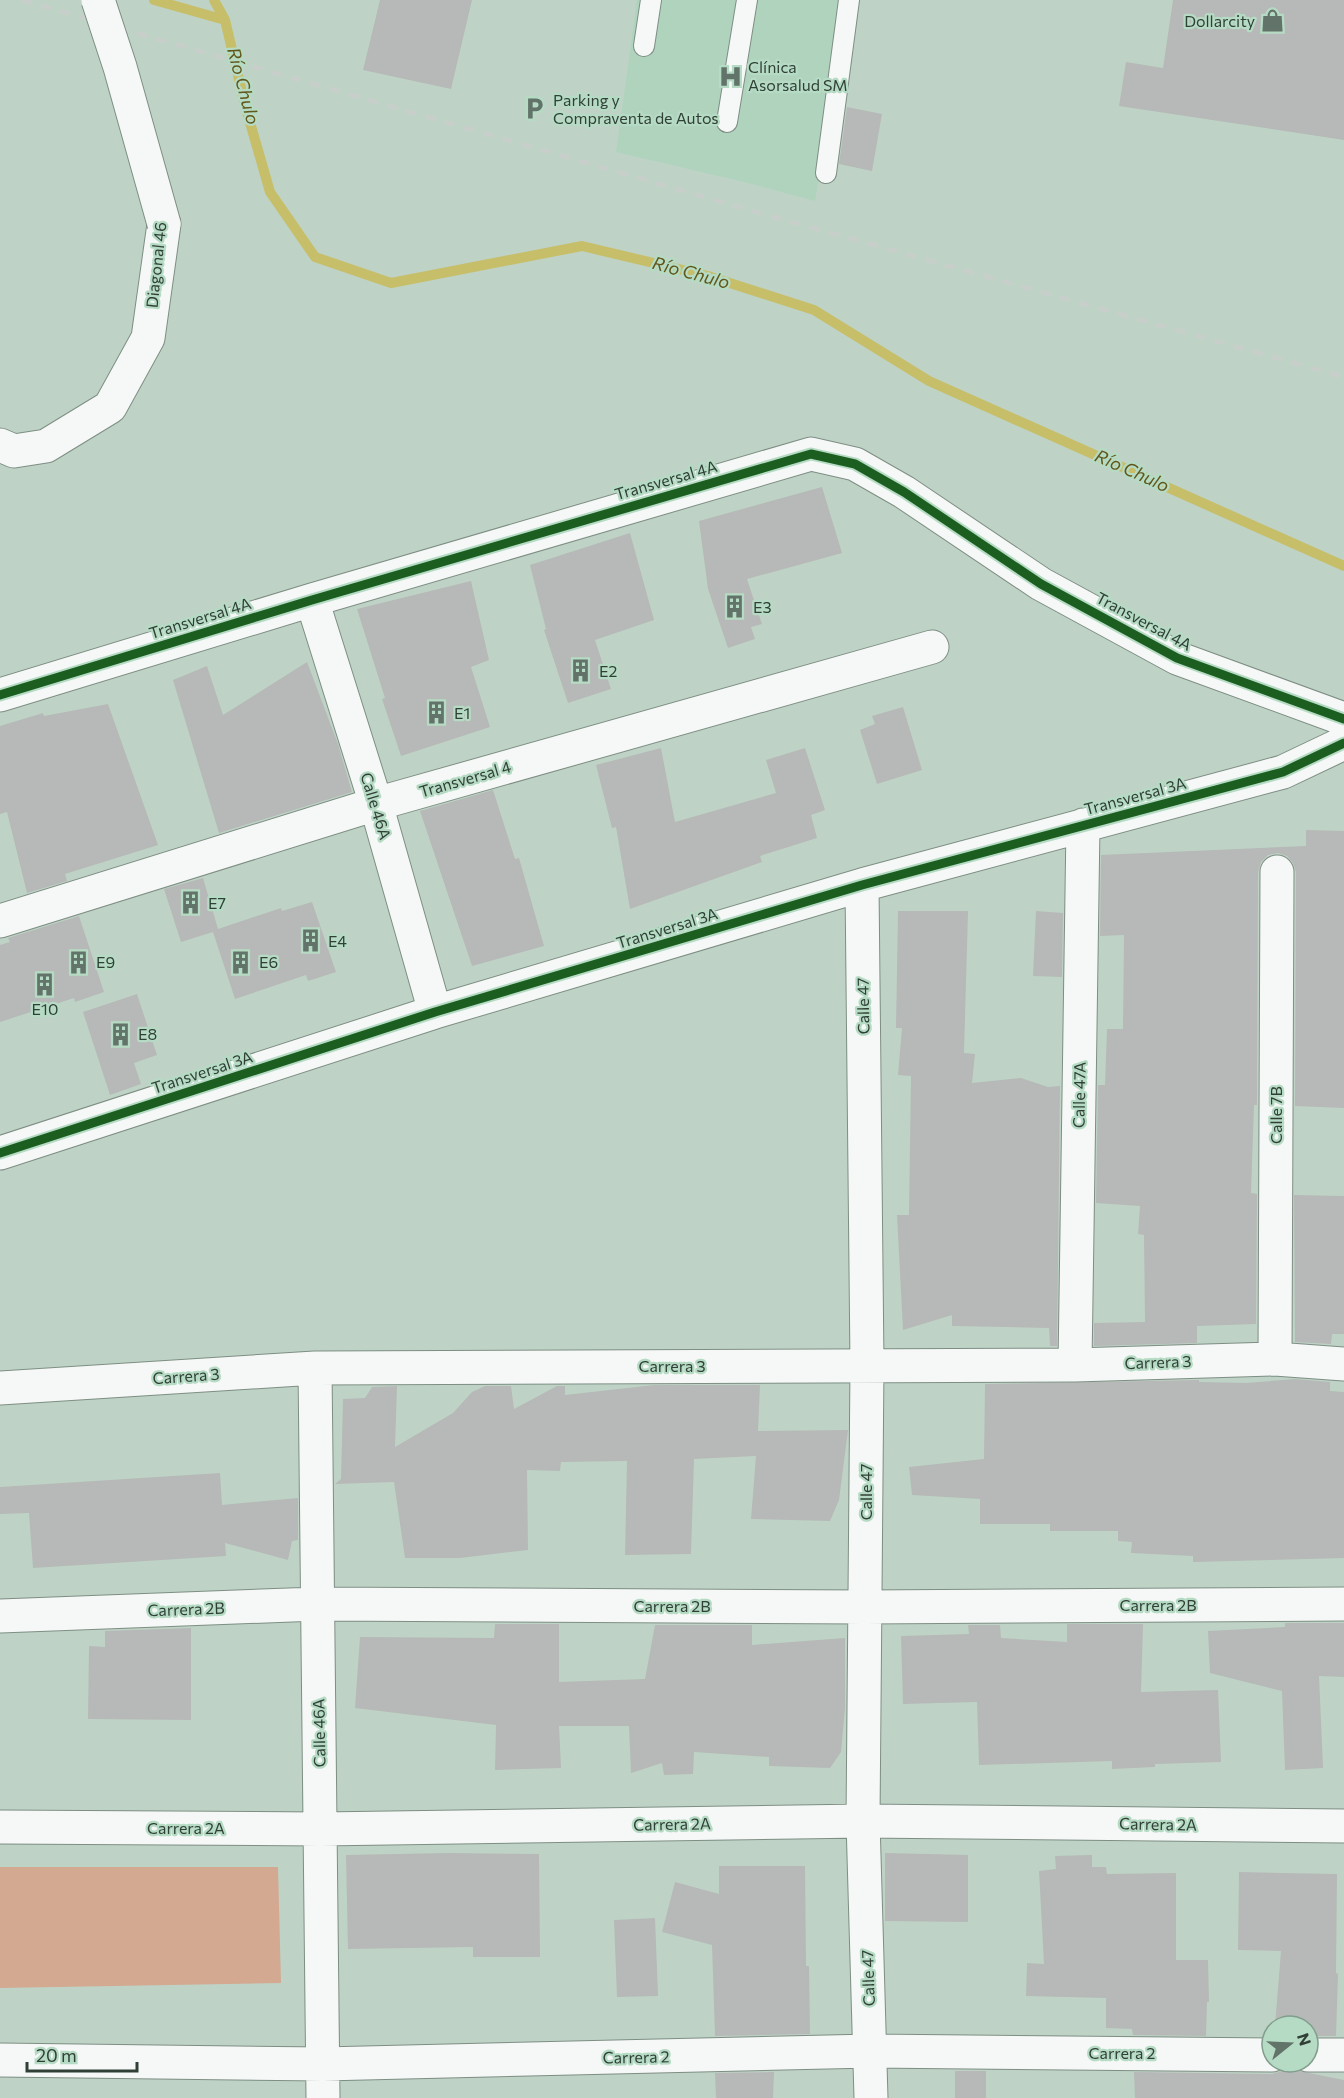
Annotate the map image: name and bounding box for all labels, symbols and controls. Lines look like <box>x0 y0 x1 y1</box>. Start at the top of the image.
shop icon: Dollarcity <box>1260 8 1286 34</box>
place label: Dollarcity <box>1184 11 1255 30</box>
water label: Río Chulo <box>223 45 265 127</box>
place label: Clínica Asorsalud SM <box>748 57 848 94</box>
hospital icon: Clínica Asorsalud SM <box>717 63 743 89</box>
place label: Parking y Compraventa de Autos <box>553 90 719 127</box>
parking icon: Parking y Compraventa de Autos <box>522 96 548 122</box>
street label: Diagonal 46 <box>142 221 169 309</box>
water label: Río Chulo <box>650 251 732 293</box>
water label: Río Chulo <box>1092 444 1173 496</box>
street label: Transversal 4A <box>612 456 719 503</box>
street label: Transversal 4A <box>1093 587 1195 654</box>
street label: Transversal 4A <box>147 593 253 642</box>
building icon: E3 <box>722 594 748 620</box>
place label: E3 <box>753 597 772 616</box>
building icon: E2 <box>568 658 594 684</box>
place label: E2 <box>599 661 617 680</box>
building icon: E1 <box>423 700 449 726</box>
place label: E1 <box>454 703 470 722</box>
street label: Transversal 4 <box>417 756 513 801</box>
street label: Calle 46A <box>357 770 396 842</box>
street label: Transversal 3A <box>1082 773 1188 818</box>
building icon: E7 <box>177 890 203 916</box>
place label: E7 <box>208 893 226 912</box>
street label: Transversal 3A <box>614 903 720 952</box>
building icon: E4 <box>297 928 323 954</box>
place label: E4 <box>328 931 347 950</box>
building icon: E9 <box>65 949 91 975</box>
building icon: E6 <box>228 949 254 975</box>
place label: E9 <box>96 952 115 971</box>
place label: E6 <box>259 952 278 971</box>
building icon: E10 <box>32 971 58 997</box>
street label: Calle 47 <box>853 978 872 1035</box>
place label: E10 <box>32 999 58 1018</box>
building icon: E8 <box>107 1021 133 1047</box>
place label: E8 <box>138 1024 157 1043</box>
street label: Transversal 3A <box>149 1046 255 1097</box>
street label: Calle 47A <box>1068 1062 1089 1128</box>
street label: Calle 7B <box>1266 1086 1285 1144</box>
street label: Carrera 3 <box>1124 1351 1192 1372</box>
street label: Carrera 3 <box>638 1356 706 1375</box>
street label: Carrera 3 <box>152 1364 220 1387</box>
street label: Calle 47 <box>856 1464 875 1520</box>
street label: Carrera 2B <box>1119 1595 1197 1614</box>
street label: Carrera 2B <box>633 1596 711 1615</box>
street label: Carrera 2B <box>147 1598 225 1619</box>
street label: Calle 46A <box>308 1698 329 1768</box>
street label: Carrera 2A <box>633 1813 711 1834</box>
street label: Carrera 2A <box>1119 1813 1197 1834</box>
street label: Carrera 2A <box>147 1818 225 1837</box>
street label: Calle 47 <box>857 1949 878 2007</box>
north arrow <box>1260 2014 1320 2074</box>
text: N <box>1294 2031 1316 2048</box>
scale bar <box>27 2035 136 2073</box>
street label: Carrera 2 <box>1089 2043 1156 2062</box>
text: 20 m <box>36 2044 77 2066</box>
street label: Carrera 2 <box>602 2046 670 2067</box>

